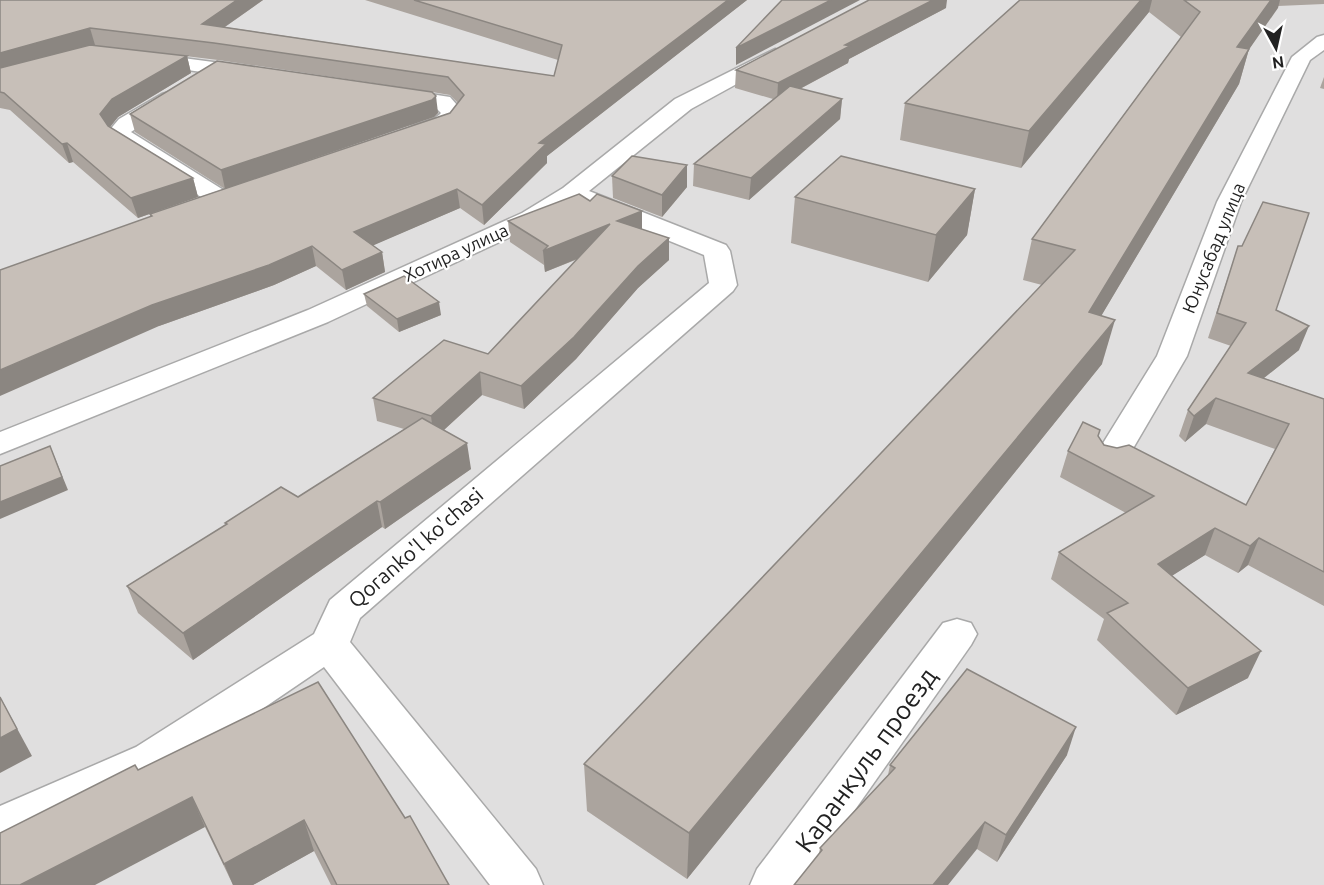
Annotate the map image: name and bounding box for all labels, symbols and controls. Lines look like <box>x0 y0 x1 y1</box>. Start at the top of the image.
north arrow <box>1246 18 1306 78</box>
text: N <box>1271 53 1285 73</box>
street label: Юнусабад улица <box>1178 179 1248 316</box>
street label: Хотира улица <box>400 219 511 285</box>
street label: Qoranko'l ko'chasi <box>343 482 488 612</box>
street label: Каранкуль проезд <box>789 662 942 857</box>

